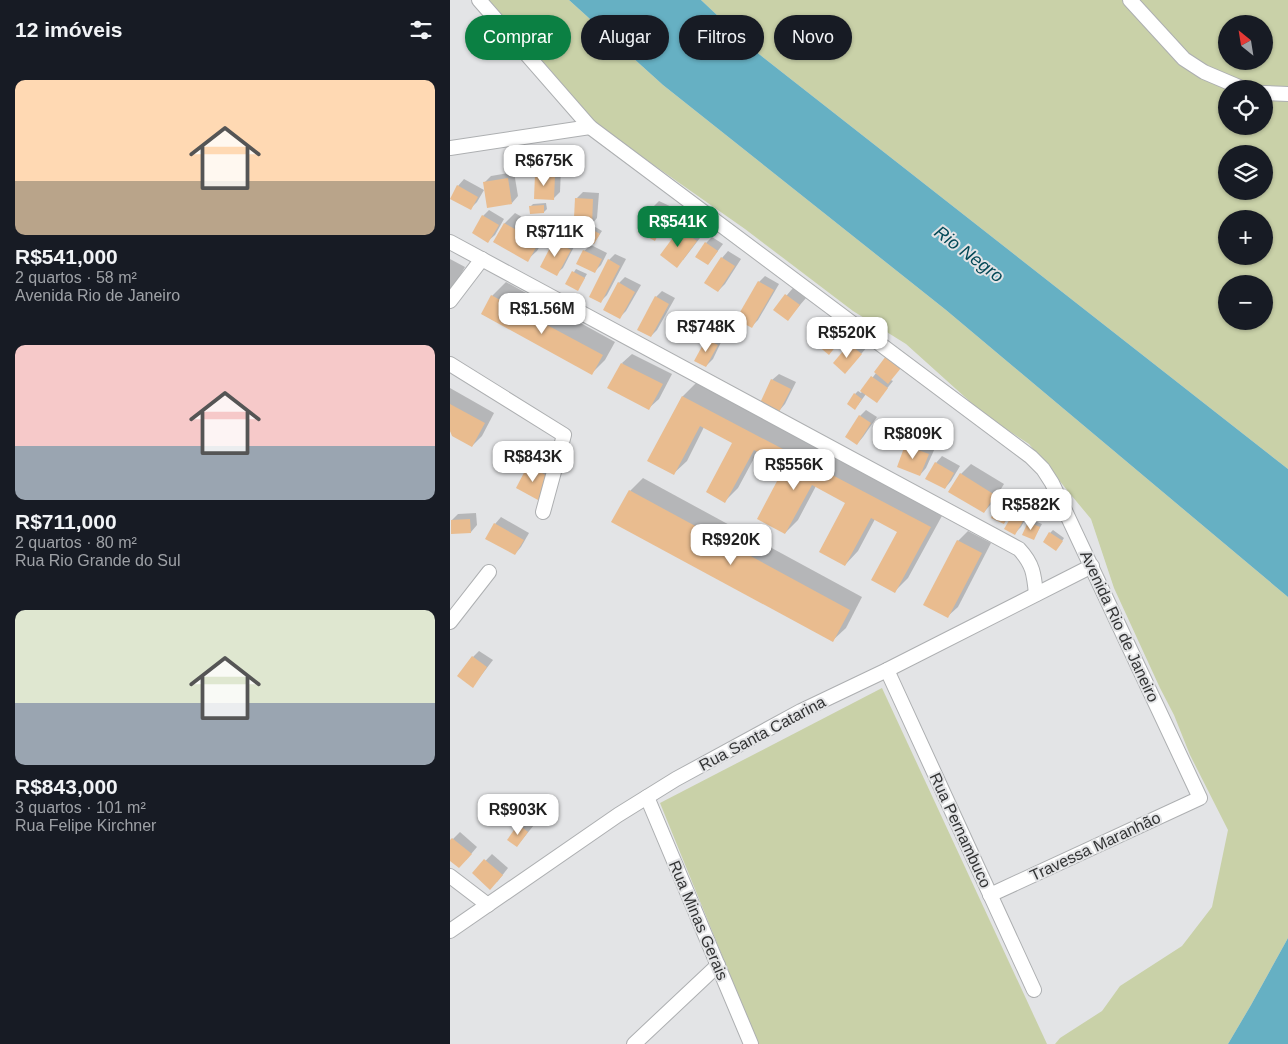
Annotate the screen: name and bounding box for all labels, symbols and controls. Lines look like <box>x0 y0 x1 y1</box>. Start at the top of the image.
chip: Comprar <box>465 15 571 60</box>
chip: Alugar <box>581 15 669 60</box>
chip: Filtros <box>679 15 764 60</box>
chip: Novo <box>774 15 852 60</box>
north arrow <box>1218 15 1272 70</box>
map controls <box>1218 15 1273 330</box>
icon: filters <box>407 16 435 44</box>
text: 12 imóveis <box>15 18 122 41</box>
button: locate <box>1218 80 1273 135</box>
icon: home <box>180 113 270 203</box>
pin: R$675K <box>503 144 585 187</box>
button: layers <box>1218 145 1273 200</box>
text: R$675K <box>515 152 573 169</box>
pin: R$541K <box>637 206 719 248</box>
button: + <box>1218 210 1273 265</box>
text: R$541K <box>649 213 707 230</box>
pin: R$711K <box>514 216 596 258</box>
water label: Rio Negro <box>931 222 1007 286</box>
text: R$711K <box>526 223 584 240</box>
text: R$541,000 <box>15 245 118 268</box>
text: 2 quartos · 58 m² <box>15 269 137 286</box>
button: − <box>1218 275 1273 330</box>
text: Avenida Rio de Janeiro <box>15 287 180 304</box>
pin: R$1.56M <box>496 292 588 335</box>
text: R$1.56M <box>510 300 574 317</box>
pin: R$748K <box>665 310 747 353</box>
pin: R$520K <box>806 316 888 359</box>
text: R$748K <box>677 318 735 335</box>
text: R$520K <box>818 324 876 341</box>
icon: home <box>180 378 270 468</box>
pin: R$809K <box>872 418 954 460</box>
text: R$809K <box>884 425 942 442</box>
pin: R$843K <box>492 440 574 483</box>
text: R$843K <box>504 448 562 465</box>
pin: R$556K <box>753 448 835 491</box>
text: R$556K <box>765 456 823 473</box>
pin: R$582K <box>990 488 1072 531</box>
text: R$582K <box>1002 496 1060 513</box>
text: R$711,000 <box>15 510 117 533</box>
pin: R$920K <box>690 524 772 566</box>
text: R$920K <box>702 531 760 548</box>
text: 2 quartos · 80 m² <box>15 534 137 551</box>
street label: Avenida Rio de Janeiro <box>1077 548 1162 705</box>
text: Rua Rio Grande do Sul <box>15 552 180 569</box>
icon: home <box>180 643 270 733</box>
street label: Rua Santa Catarina <box>696 693 828 774</box>
street label: Rua Pernambuco <box>927 770 995 890</box>
text: R$843,000 <box>15 775 118 798</box>
pin: R$903K <box>477 794 559 836</box>
text: 3 quartos · 101 m² <box>15 799 146 816</box>
text: R$903K <box>489 801 547 818</box>
street label: Travessa Maranhão <box>1027 809 1163 884</box>
text: Rua Felipe Kirchner <box>15 817 156 834</box>
street label: Rua Minas Gerais <box>666 858 731 982</box>

